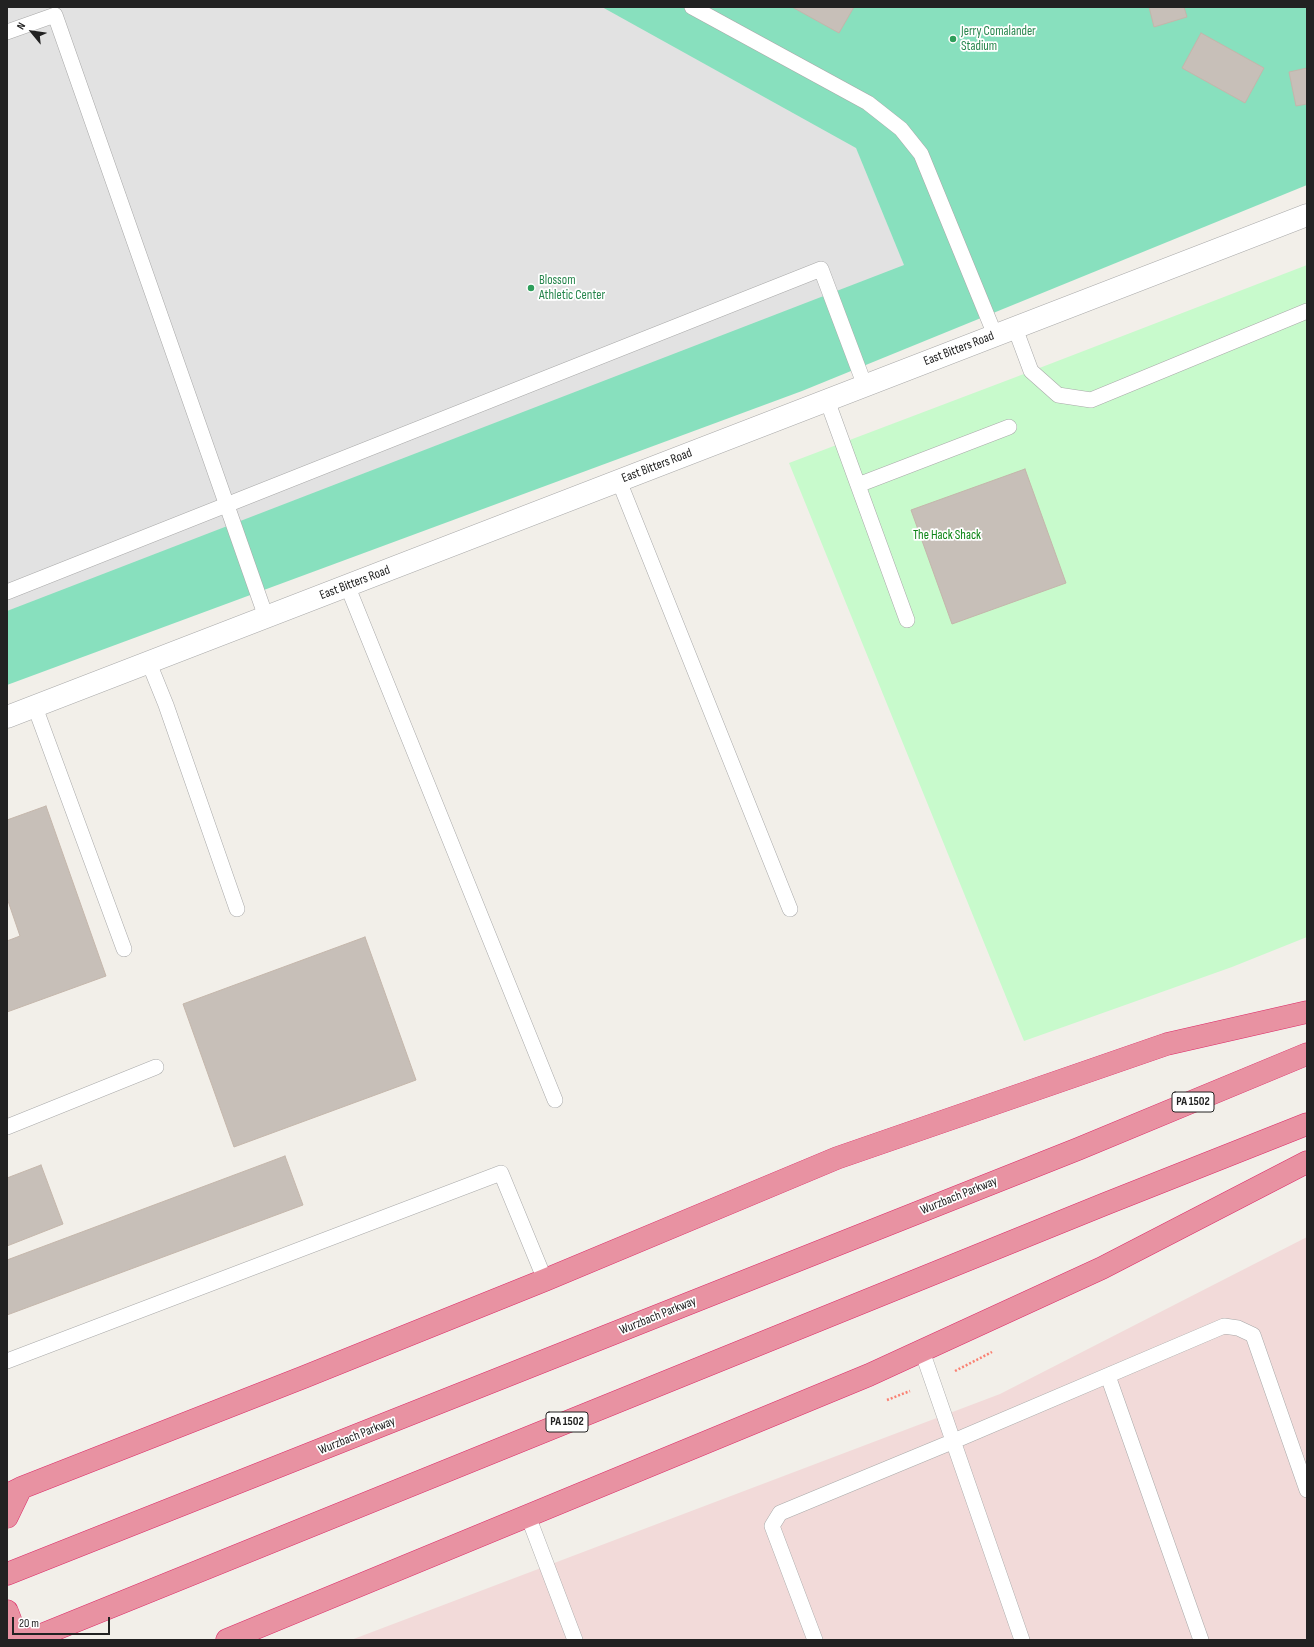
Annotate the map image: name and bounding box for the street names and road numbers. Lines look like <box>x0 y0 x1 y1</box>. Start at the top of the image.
street label: East Bitters Road <box>922 328 996 370</box>
street label: East Bitters Road <box>620 445 694 487</box>
street label: East Bitters Road <box>318 562 392 604</box>
road number: PA 1502 <box>1172 1092 1214 1112</box>
street label: Wurzbach Parkway <box>918 1174 1000 1218</box>
street label: Wurzbach Parkway <box>617 1294 699 1338</box>
road number: PA 1502 <box>546 1412 588 1432</box>
street label: Wurzbach Parkway <box>316 1414 398 1458</box>

